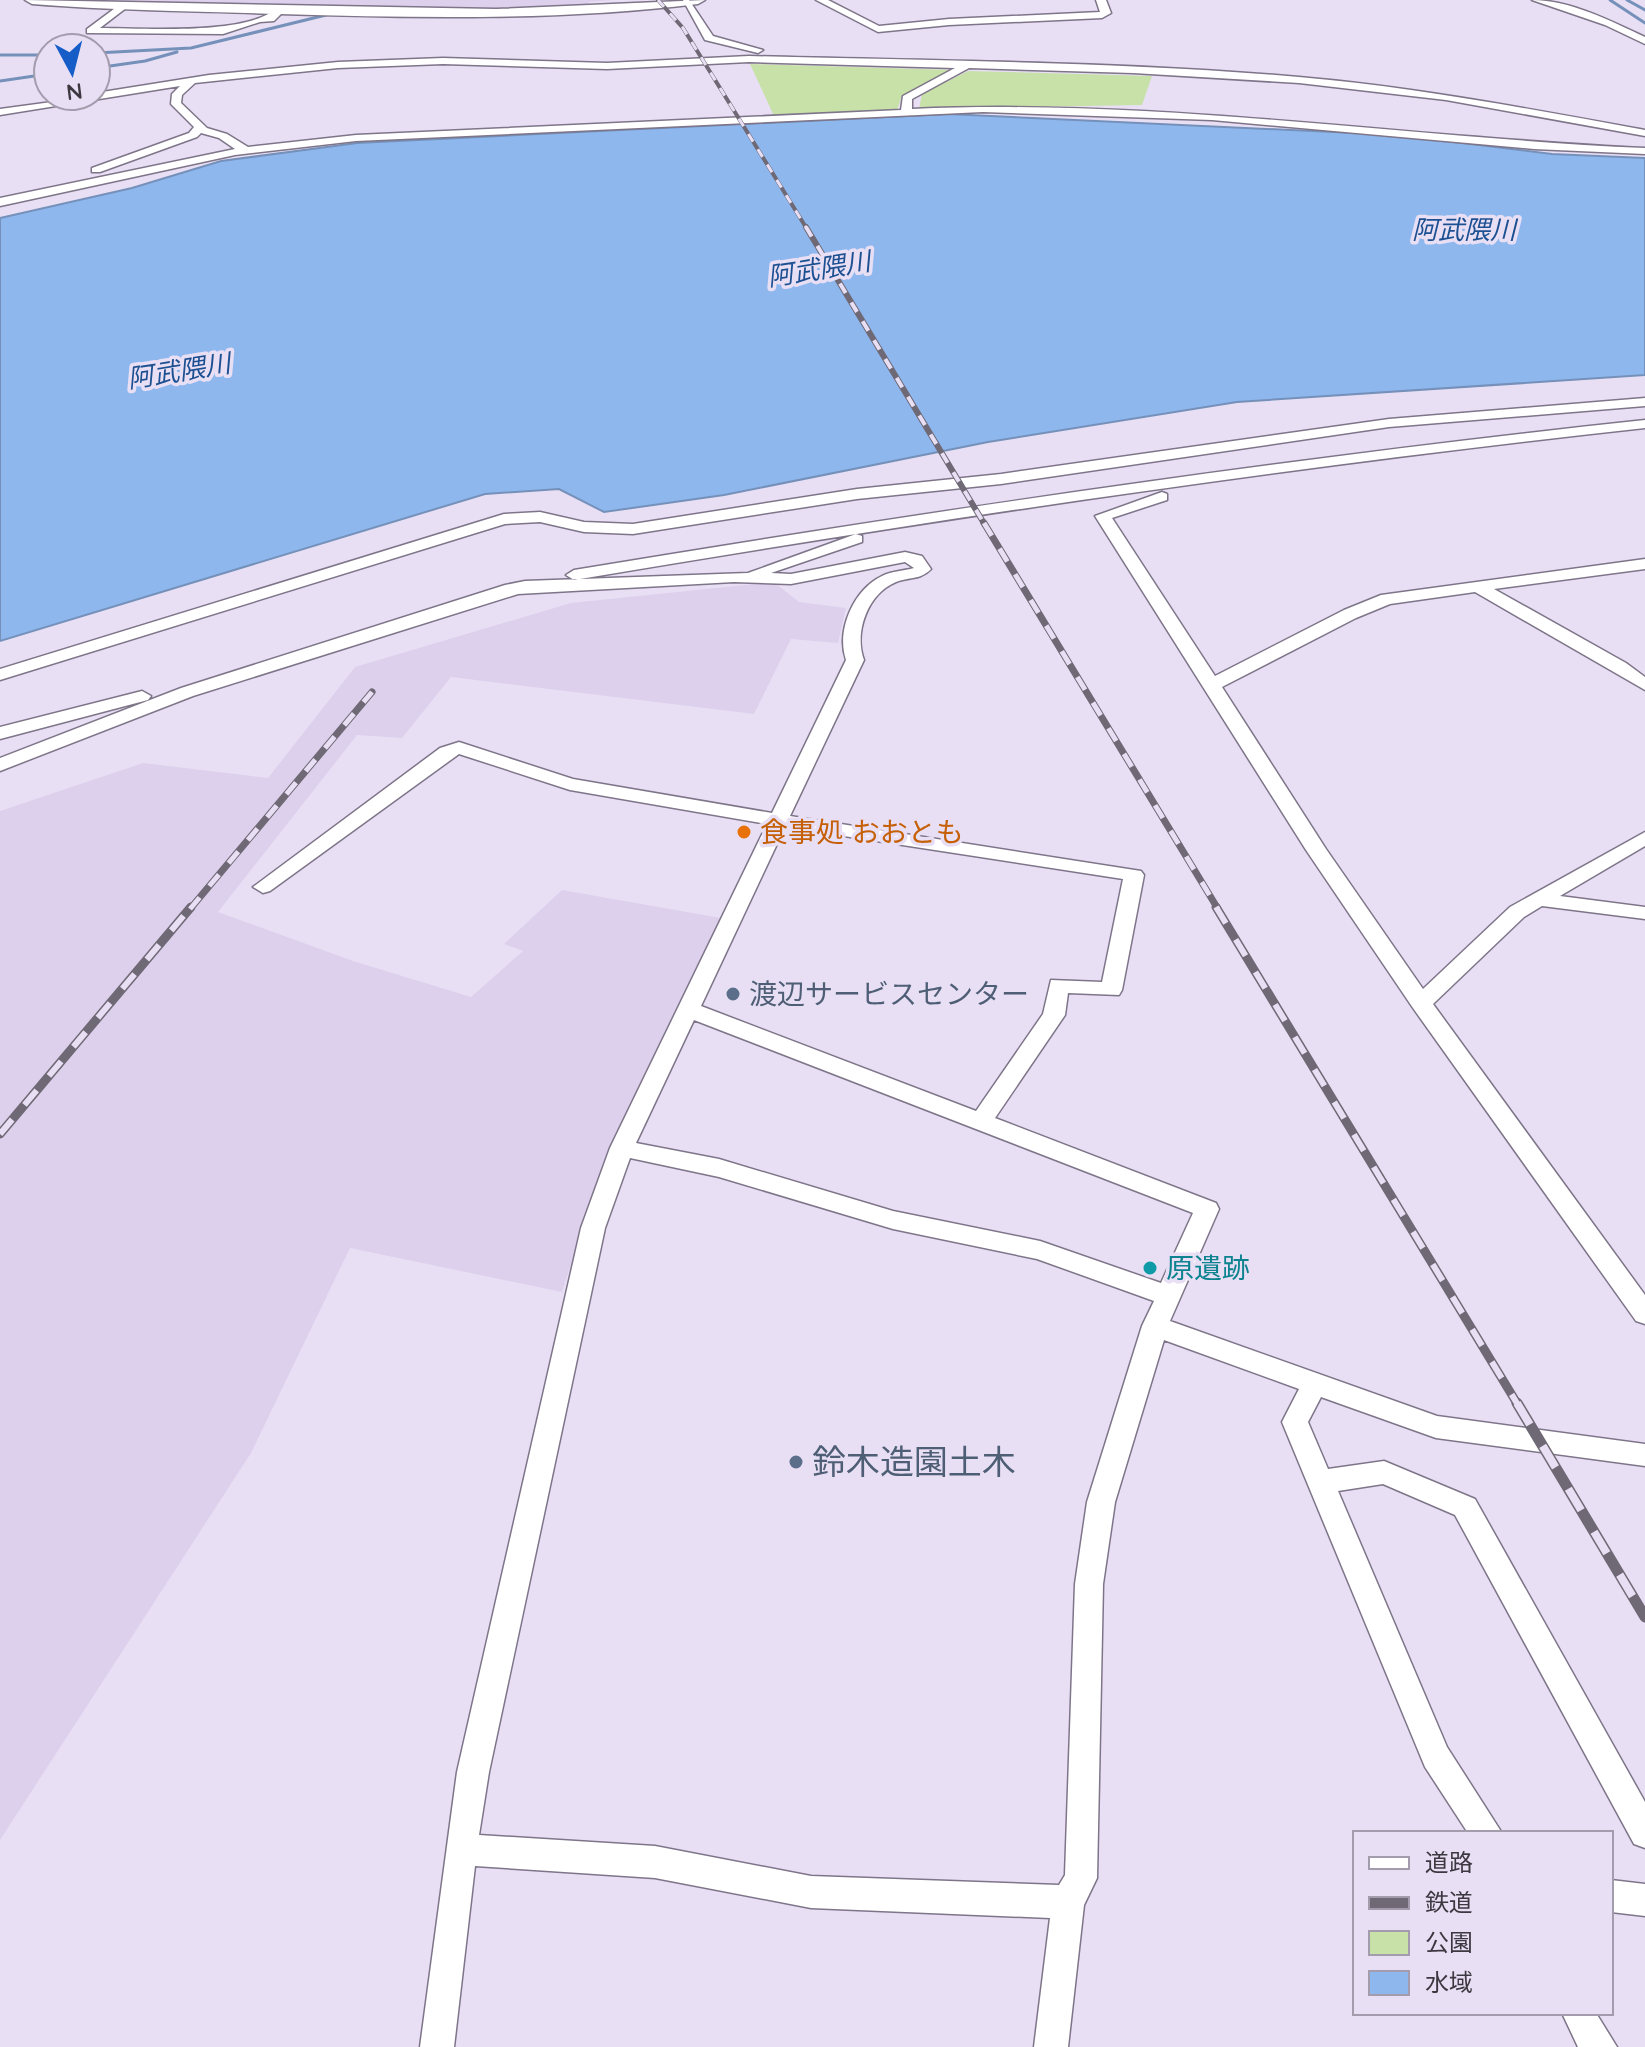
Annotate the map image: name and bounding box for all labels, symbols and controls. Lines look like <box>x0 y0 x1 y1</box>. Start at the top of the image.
north arrow <box>32 32 112 112</box>
text: N <box>65 77 84 107</box>
water label: 阿武隈川 <box>1412 213 1519 246</box>
water label: 阿武隈川 <box>765 244 876 293</box>
water label: 阿武隈川 <box>125 346 236 395</box>
place label: 食事処 おおとも <box>760 814 964 849</box>
marker: 食事処 おおとも <box>735 823 753 841</box>
place label: 渡辺サービスセンター <box>749 976 1029 1011</box>
marker: 渡辺サービスセンター <box>724 985 742 1003</box>
place label: 原遺跡 <box>1166 1250 1250 1285</box>
marker: 原遺跡 <box>1141 1259 1159 1277</box>
place label: 鈴木造園土木 <box>812 1440 1016 1483</box>
marker: 鈴木造園土木 <box>787 1453 805 1471</box>
legend <box>1353 1831 1613 2015</box>
text: 道路 <box>1425 1847 1473 1877</box>
text: 鉄道 <box>1425 1887 1473 1917</box>
text: 公園 <box>1425 1927 1473 1957</box>
text: 水域 <box>1425 1967 1473 1997</box>

